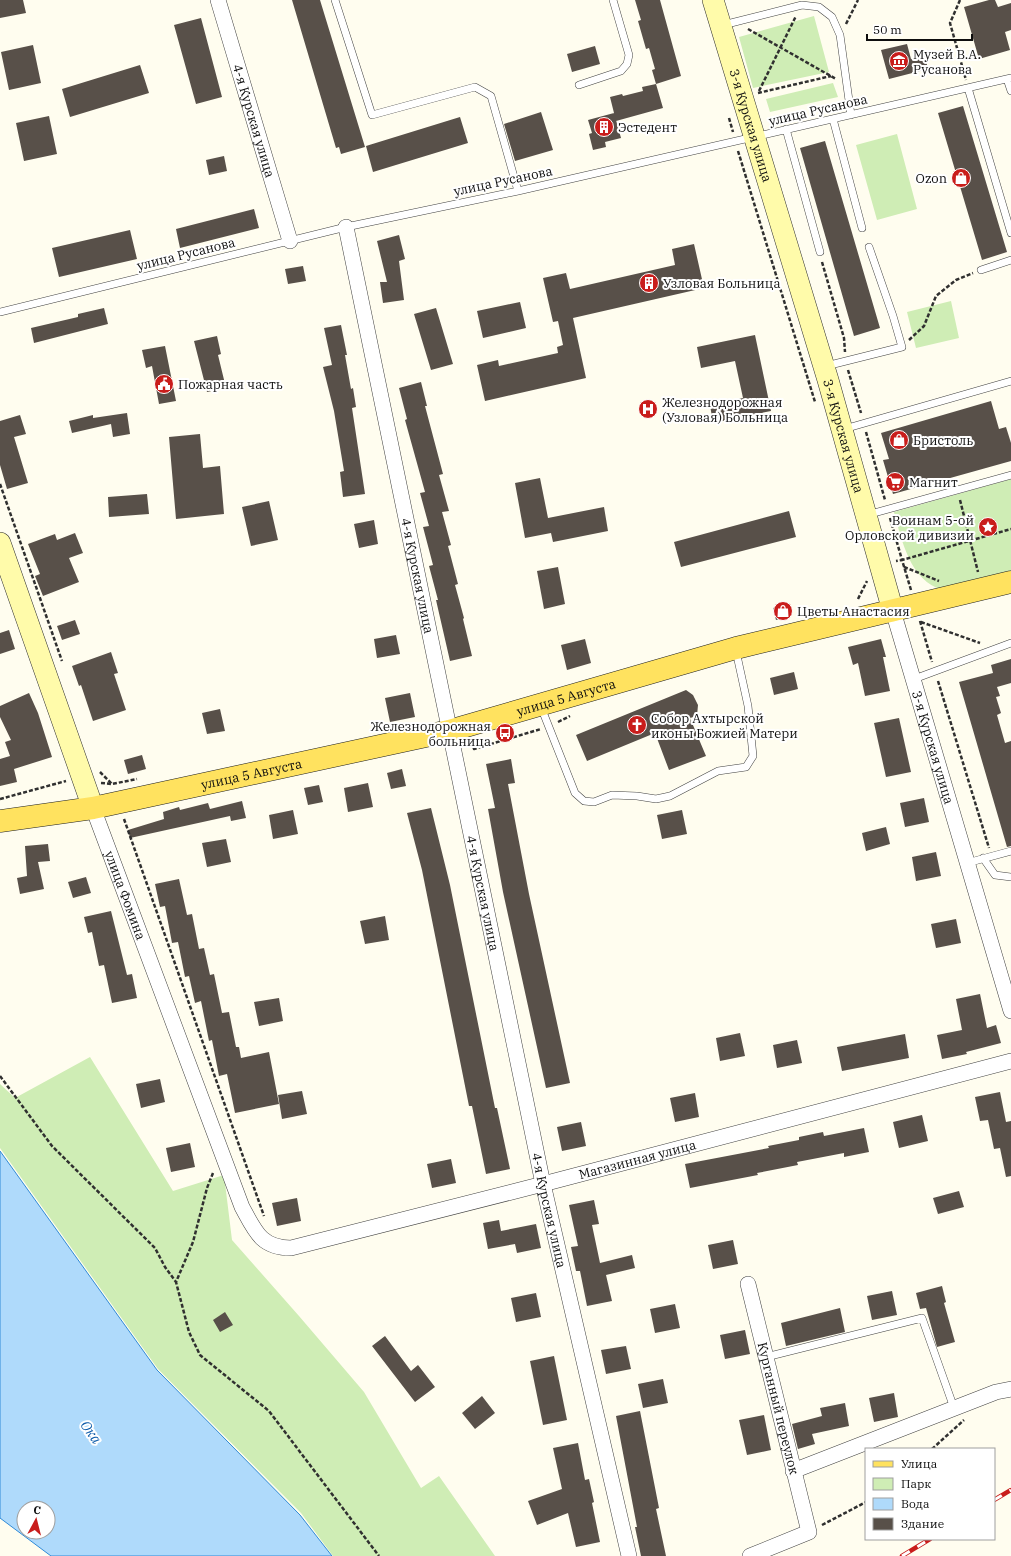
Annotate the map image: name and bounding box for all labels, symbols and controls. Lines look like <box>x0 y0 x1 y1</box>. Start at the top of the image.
scale bar <box>867 16 972 42</box>
text: 50 m <box>873 22 902 37</box>
place label: Музей В.А. Русанова <box>913 46 981 78</box>
museum icon: Музей В.А. Русанова <box>888 50 910 72</box>
street label: 4-я Курская улица <box>229 62 279 180</box>
street label: 3-я Курская улица <box>726 67 776 184</box>
street label: улица Русанова <box>767 90 869 130</box>
building icon: Эстедент <box>593 116 615 138</box>
place label: Эстедент <box>618 119 677 136</box>
street label: улица Русанова <box>452 162 554 200</box>
shop icon: Ozon <box>950 167 972 189</box>
place label: Ozon <box>916 170 947 187</box>
street label: улица Русанова <box>135 234 237 274</box>
building icon: Узловая Больница <box>638 272 660 294</box>
place label: Узловая Больница <box>663 275 781 292</box>
public building icon: Пожарная часть <box>153 373 175 395</box>
place label: Пожарная часть <box>178 376 283 393</box>
street label: 3-я Курская улица <box>820 377 868 495</box>
place label: Железнодорожная (Узловая) Больница <box>662 394 788 426</box>
hospital icon: Железнодорожная (Узловая) Больница <box>637 398 659 420</box>
shop icon: Бристоль <box>888 429 910 451</box>
place label: Бристоль <box>913 432 973 449</box>
supermarket icon: Магнит <box>884 471 906 493</box>
place label: Магнит <box>909 474 958 491</box>
place label: Воинам 5-ой Орловской дивизии <box>845 512 974 544</box>
street label: 4-я Курская улица <box>398 516 438 635</box>
place icon: Воинам 5-ой Орловской дивизии <box>977 516 999 538</box>
shop icon: Цветы Анастасия <box>772 600 794 622</box>
place label: Цветы Анастасия <box>797 603 910 620</box>
street label: улица 5 Августа <box>514 675 618 720</box>
street label: 3-я Курская улица <box>908 688 958 806</box>
place label: Собор Ахтырской иконы Божией Матери <box>651 710 798 742</box>
church icon: Собор Ахтырской иконы Божией Матери <box>626 714 648 736</box>
place label: Железнодорожная больница <box>371 718 491 750</box>
bus stop icon: Железнодорожная больница <box>494 722 516 744</box>
street label: улица 5 Августа <box>200 755 303 793</box>
street label: 4-я Курская улица <box>463 834 503 952</box>
street label: улица Фомина <box>101 848 150 942</box>
street label: Магазинная улица <box>577 1136 698 1183</box>
street label: 4-я Курская улица <box>528 1151 571 1269</box>
street label: Курганный переулок <box>754 1340 803 1477</box>
water label: Ока <box>76 1417 106 1448</box>
legend <box>865 1448 995 1540</box>
text: Улица <box>901 1456 938 1471</box>
text: Парк <box>901 1476 931 1491</box>
text: Вода <box>901 1496 930 1511</box>
north arrow <box>16 1500 56 1540</box>
text: С <box>33 1503 42 1517</box>
text: Здание <box>901 1516 944 1531</box>

